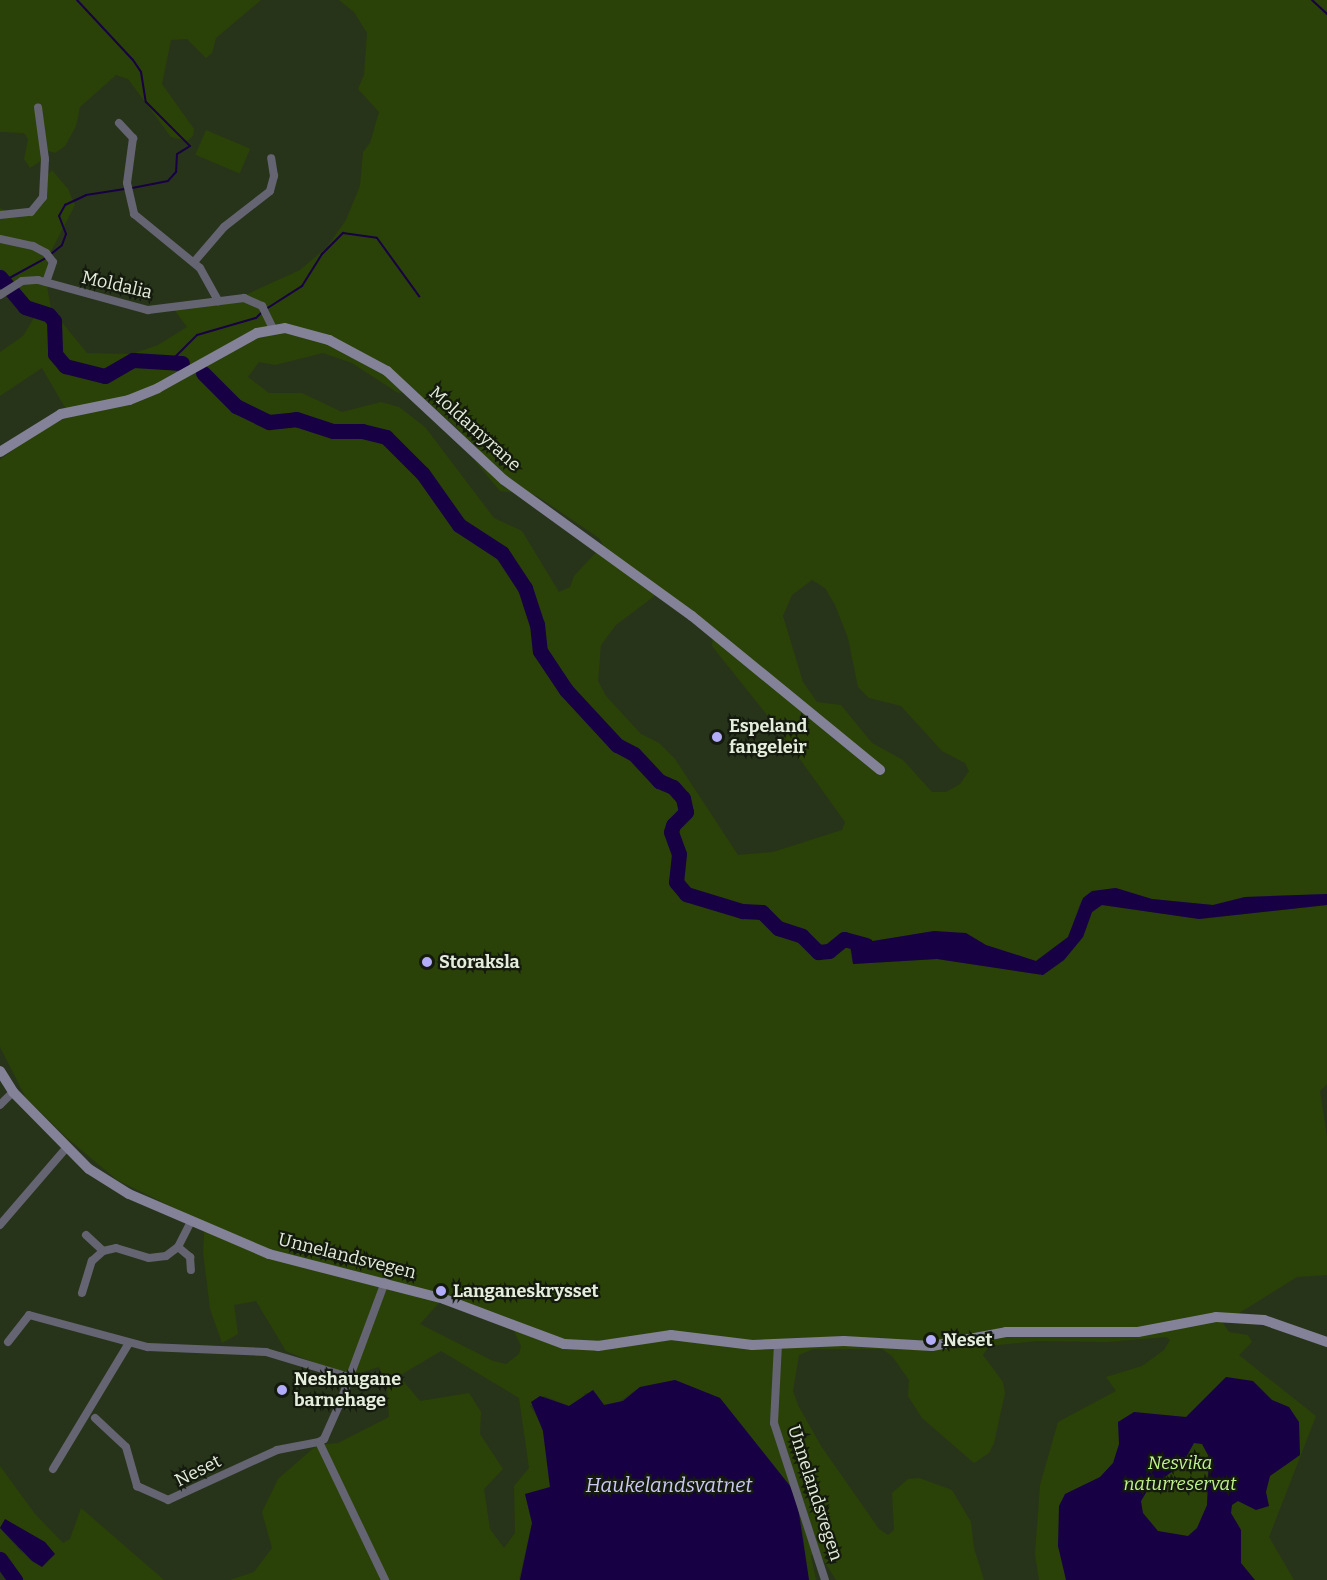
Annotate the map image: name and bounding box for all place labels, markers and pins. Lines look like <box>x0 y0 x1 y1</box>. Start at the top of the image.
place label: Espeland fangeleir <box>729 716 807 758</box>
marker: Espeland fangeleir <box>710 730 724 744</box>
place label: Storaksla <box>439 951 520 973</box>
marker: Storaksla <box>420 955 434 969</box>
place label: Langaneskrysset <box>453 1280 599 1302</box>
marker: Langaneskrysset <box>434 1284 448 1298</box>
place label: Neset <box>943 1329 992 1351</box>
marker: Neset <box>924 1333 938 1347</box>
place label: Neshaugane barnehage <box>294 1369 401 1412</box>
marker: Neshaugane barnehage <box>275 1383 289 1397</box>

